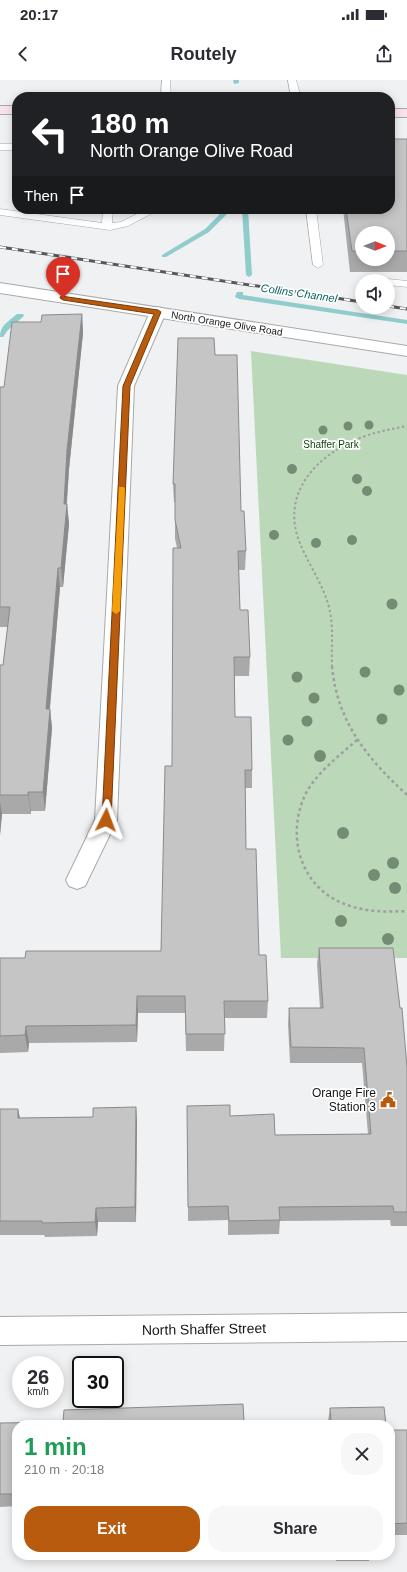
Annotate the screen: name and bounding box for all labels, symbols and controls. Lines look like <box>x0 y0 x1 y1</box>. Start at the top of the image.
text: 20:17 <box>20 6 58 23</box>
icon: back <box>12 43 34 65</box>
icon: share <box>373 43 395 65</box>
text: Routely <box>170 44 237 64</box>
icon: left <box>24 108 76 160</box>
text: 180 m <box>90 108 169 139</box>
text: North Orange Olive Road <box>90 141 293 161</box>
icon: arrive <box>66 184 88 206</box>
text: Then <box>24 187 58 204</box>
north arrow <box>355 226 395 266</box>
map controls <box>355 226 395 314</box>
pin <box>46 257 80 298</box>
icon: arrive <box>52 263 74 285</box>
button: sound <box>355 274 395 314</box>
water label: Collins Channel <box>260 282 339 304</box>
street label: North Orange Olive Road <box>170 309 284 338</box>
park label: Shaffer Park <box>303 439 360 450</box>
position arrow <box>85 799 127 841</box>
place label: Orange Fire Station 3 <box>312 1086 376 1114</box>
public building icon: Orange Fire Station 3 <box>379 1091 397 1109</box>
street label: North Shaffer Street <box>142 1320 266 1338</box>
speed limit sign: 30 <box>72 1356 124 1408</box>
text: 26 <box>27 1366 49 1388</box>
text: km/h <box>27 1386 49 1397</box>
text: 1 min <box>24 1433 87 1460</box>
button: close <box>341 1433 383 1475</box>
text: 210 m · 20:18 <box>24 1462 104 1477</box>
button: Exit <box>24 1506 200 1552</box>
button: Share <box>208 1506 383 1552</box>

